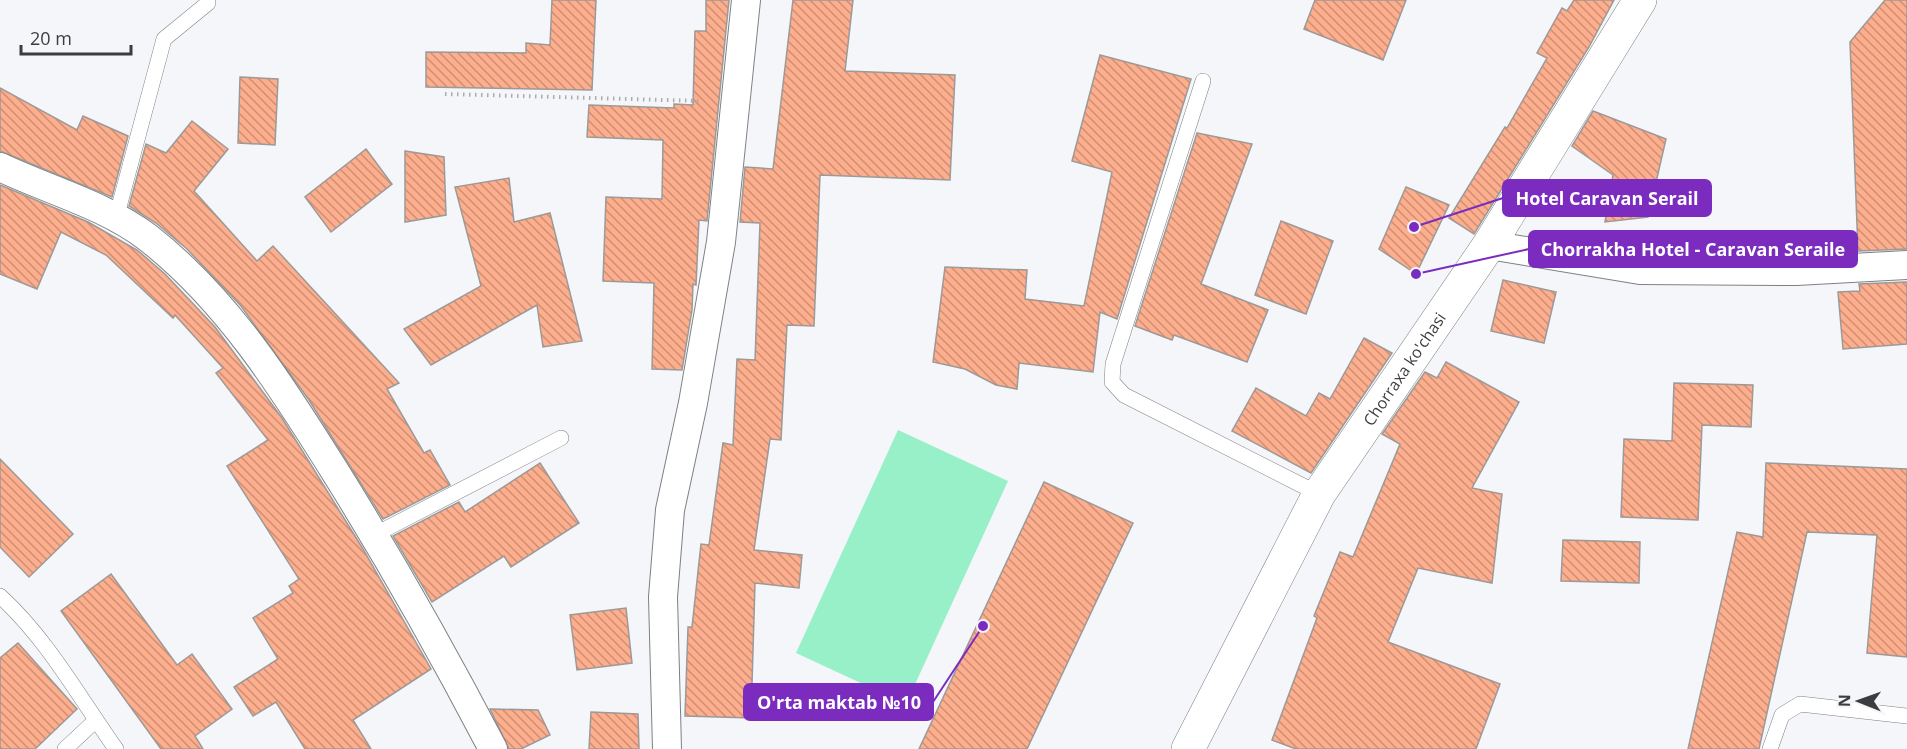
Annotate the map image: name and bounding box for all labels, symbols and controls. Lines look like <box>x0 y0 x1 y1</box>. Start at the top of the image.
scale bar <box>21 18 130 56</box>
text: 20 m <box>30 26 72 50</box>
callout: Hotel Caravan Serail <box>1503 180 1711 216</box>
text: Hotel Caravan Serail <box>1515 186 1699 210</box>
callout: Chorrakha Hotel - Caravan Seraile <box>1529 231 1857 267</box>
text: Chorrakha Hotel - Caravan Seraile <box>1541 237 1845 261</box>
street label: Chorraxa ko'chasi <box>1358 308 1451 430</box>
north arrow <box>1829 671 1889 731</box>
callout: O'rta maktab №10 <box>744 684 933 720</box>
text: O'rta maktab №10 <box>757 690 921 714</box>
text: N <box>1833 694 1855 707</box>

